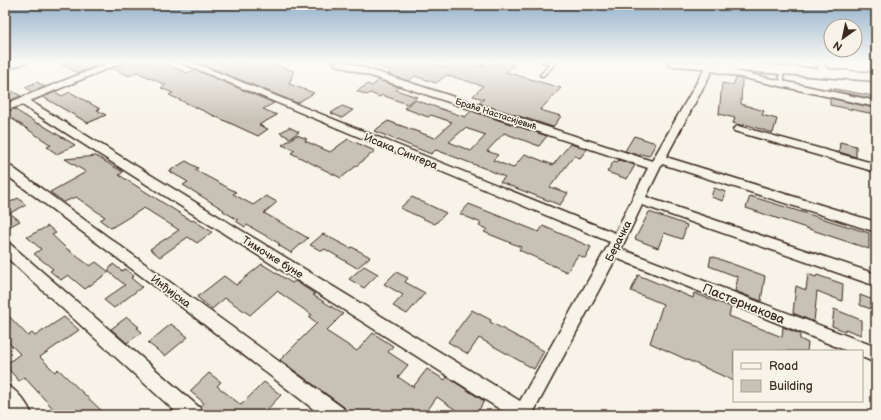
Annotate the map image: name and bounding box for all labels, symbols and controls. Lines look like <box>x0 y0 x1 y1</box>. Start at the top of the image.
north arrow <box>823 18 863 58</box>
text: N <box>831 38 845 54</box>
street label: Браће Настасијевић <box>454 96 538 133</box>
street label: Исака Сингера <box>362 131 440 172</box>
street label: Берачка <box>603 218 635 264</box>
street label: Тимочке буне <box>240 233 306 281</box>
street label: Инђијска <box>148 272 194 311</box>
street label: Пастернакова <box>700 280 787 328</box>
legend <box>733 350 863 402</box>
text: Road <box>769 359 798 374</box>
text: Building <box>769 379 813 394</box>

